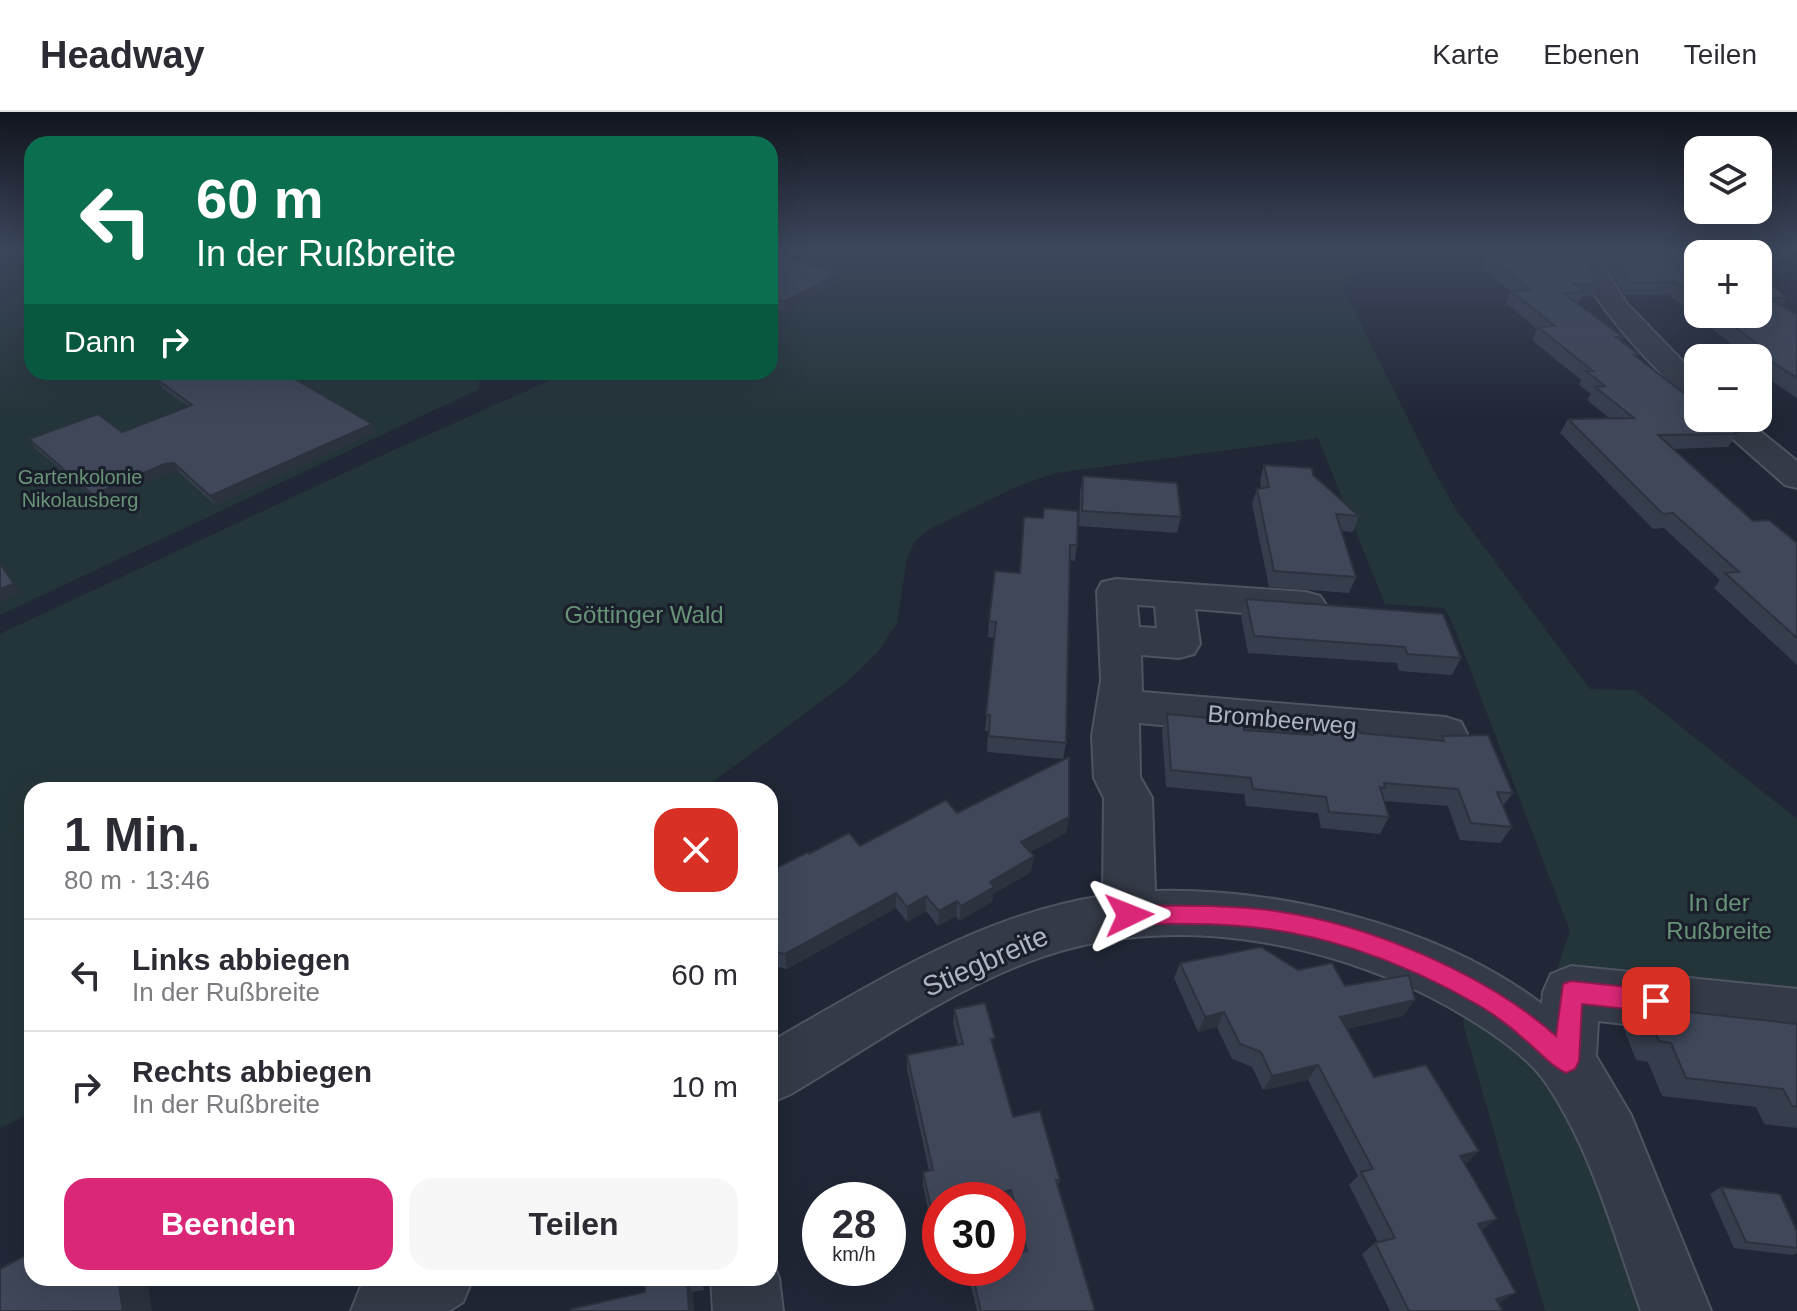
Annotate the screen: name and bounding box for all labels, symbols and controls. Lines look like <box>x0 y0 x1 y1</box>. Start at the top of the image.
text: Headway <box>40 34 205 76</box>
text: Karte <box>1432 39 1499 70</box>
text: Ebenen <box>1543 39 1640 70</box>
text: Teilen <box>1684 39 1757 70</box>
map controls <box>1684 136 1772 432</box>
button: layers <box>1684 136 1772 224</box>
text: 60 m <box>196 167 324 230</box>
icon: left <box>64 168 168 272</box>
text: In der Rußbreite <box>196 233 456 274</box>
button: + <box>1684 240 1772 328</box>
icon: right <box>152 320 196 364</box>
text: Dann <box>64 325 136 358</box>
button: − <box>1684 344 1772 432</box>
park label: Gartenkolonie Nikolausberg <box>18 466 142 511</box>
park label: Göttinger Wald <box>564 601 724 628</box>
street label: Brombeerweg <box>1206 700 1358 739</box>
text: 1 Min. <box>64 808 200 861</box>
button: close <box>654 808 738 892</box>
text: 80 m · 13:46 <box>64 865 210 895</box>
position arrow <box>1087 873 1171 957</box>
park label: In der Rußbreite <box>1666 889 1772 944</box>
street label: Stiegbreite <box>918 920 1053 1003</box>
text: Links abbiegen <box>132 943 350 976</box>
icon: left <box>64 953 108 997</box>
text: 60 m <box>671 958 738 991</box>
pin <box>1622 967 1690 1035</box>
text: In der Rußbreite <box>132 977 320 1007</box>
icon: arrive <box>1634 979 1678 1023</box>
text: Rechts abbiegen <box>132 1055 372 1088</box>
icon: right <box>64 1065 108 1109</box>
text: 10 m <box>671 1070 738 1103</box>
text: In der Rußbreite <box>132 1089 320 1119</box>
button: Beenden <box>64 1178 393 1270</box>
button: Teilen <box>409 1178 738 1270</box>
speed limit sign: 30 <box>922 1182 1026 1286</box>
text: 28 <box>832 1202 876 1246</box>
text: km/h <box>832 1243 876 1265</box>

